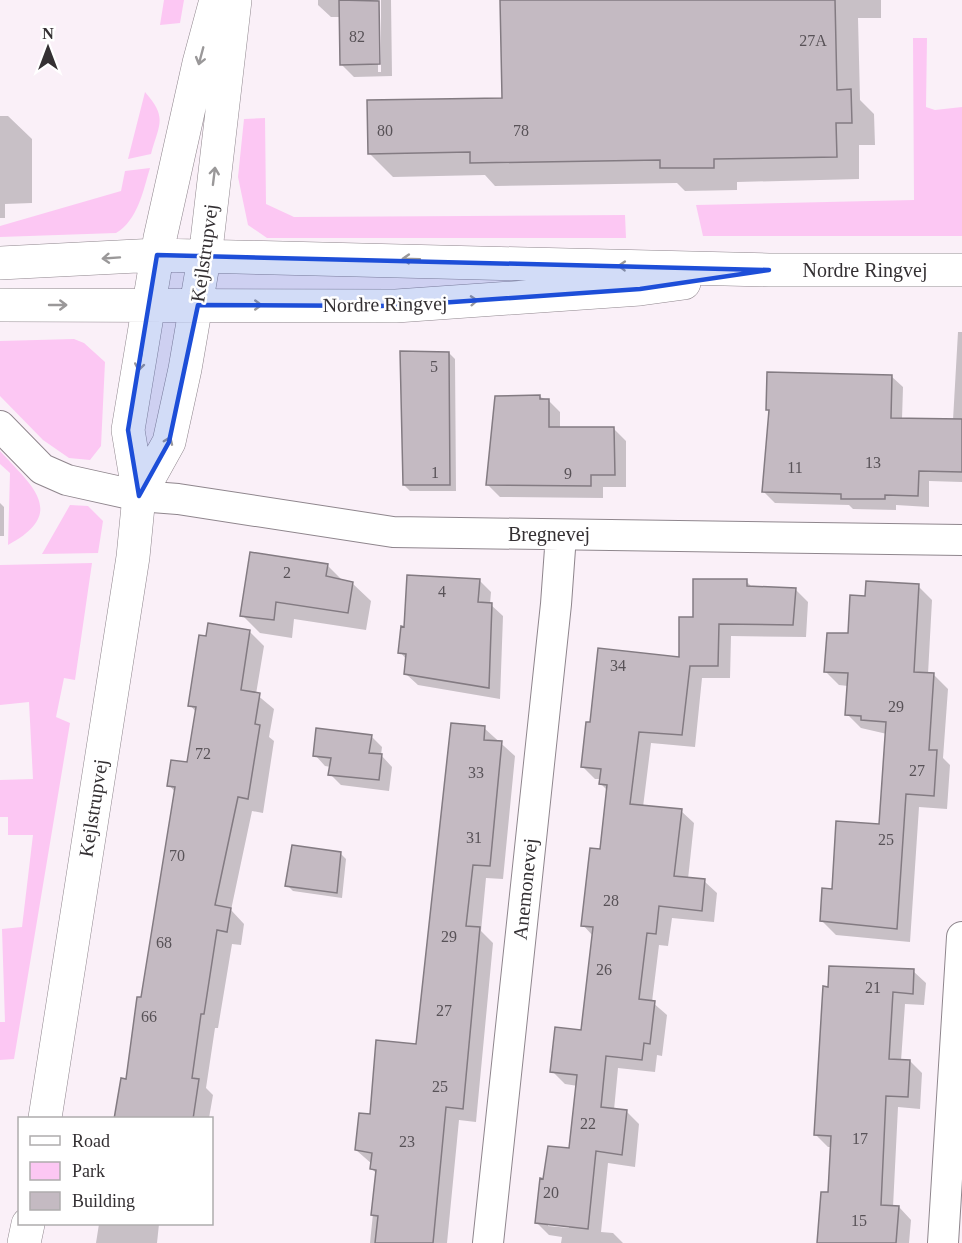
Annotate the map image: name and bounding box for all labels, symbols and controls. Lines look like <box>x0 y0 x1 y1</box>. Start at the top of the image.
north arrow <box>18 18 78 78</box>
text: N <box>42 25 54 42</box>
house number: 82 <box>349 28 365 45</box>
house number: 27A <box>799 32 827 49</box>
one-way arrow <box>194 47 206 66</box>
house number: 80 <box>377 122 393 139</box>
house number: 78 <box>513 122 529 139</box>
one-way arrow <box>209 167 220 187</box>
street label: Kejlstrupvej <box>186 203 223 304</box>
one-way arrow <box>101 253 121 264</box>
one-way arrow <box>401 254 421 265</box>
street label: Nordre Ringvej <box>803 259 927 282</box>
one-way arrow <box>617 260 637 271</box>
street label: Nordre Ringvej <box>322 292 448 317</box>
one-way arrow <box>459 296 479 307</box>
one-way arrow <box>48 299 68 311</box>
one-way arrow <box>243 299 263 311</box>
one-way arrow <box>134 352 145 372</box>
house number: 5 <box>430 358 438 375</box>
one-way arrow <box>162 436 173 454</box>
house number: 13 <box>865 454 881 471</box>
house number: 11 <box>787 459 803 476</box>
house number: 1 <box>431 464 439 481</box>
house number: 9 <box>564 465 572 482</box>
street label: Bregnevej <box>508 523 590 546</box>
house number: 2 <box>283 564 291 581</box>
house number: 4 <box>438 583 446 600</box>
house number: 34 <box>610 657 626 674</box>
house number: 29 <box>888 698 904 715</box>
house number: 72 <box>195 745 211 762</box>
street label: Kejlstrupvej <box>74 757 113 859</box>
house number: 27 <box>909 762 925 779</box>
house number: 33 <box>468 764 484 781</box>
house number: 31 <box>466 829 482 846</box>
house number: 25 <box>878 831 894 848</box>
street label: Anemonevej <box>509 837 542 941</box>
house number: 70 <box>169 847 185 864</box>
house number: 28 <box>603 892 619 909</box>
house number: 29 <box>441 928 457 945</box>
house number: 68 <box>156 934 172 951</box>
house number: 26 <box>596 961 612 978</box>
house number: 21 <box>865 979 881 996</box>
house number: 27 <box>436 1002 452 1019</box>
house number: 66 <box>141 1008 157 1025</box>
house number: 25 <box>432 1078 448 1095</box>
house number: 22 <box>580 1115 596 1132</box>
legend <box>18 1117 213 1225</box>
house number: 17 <box>852 1130 868 1147</box>
text: Road <box>72 1131 110 1151</box>
house number: 23 <box>399 1133 415 1150</box>
text: Park <box>72 1161 105 1181</box>
house number: 20 <box>543 1184 559 1201</box>
text: Building <box>72 1191 135 1211</box>
house number: 15 <box>851 1212 867 1229</box>

